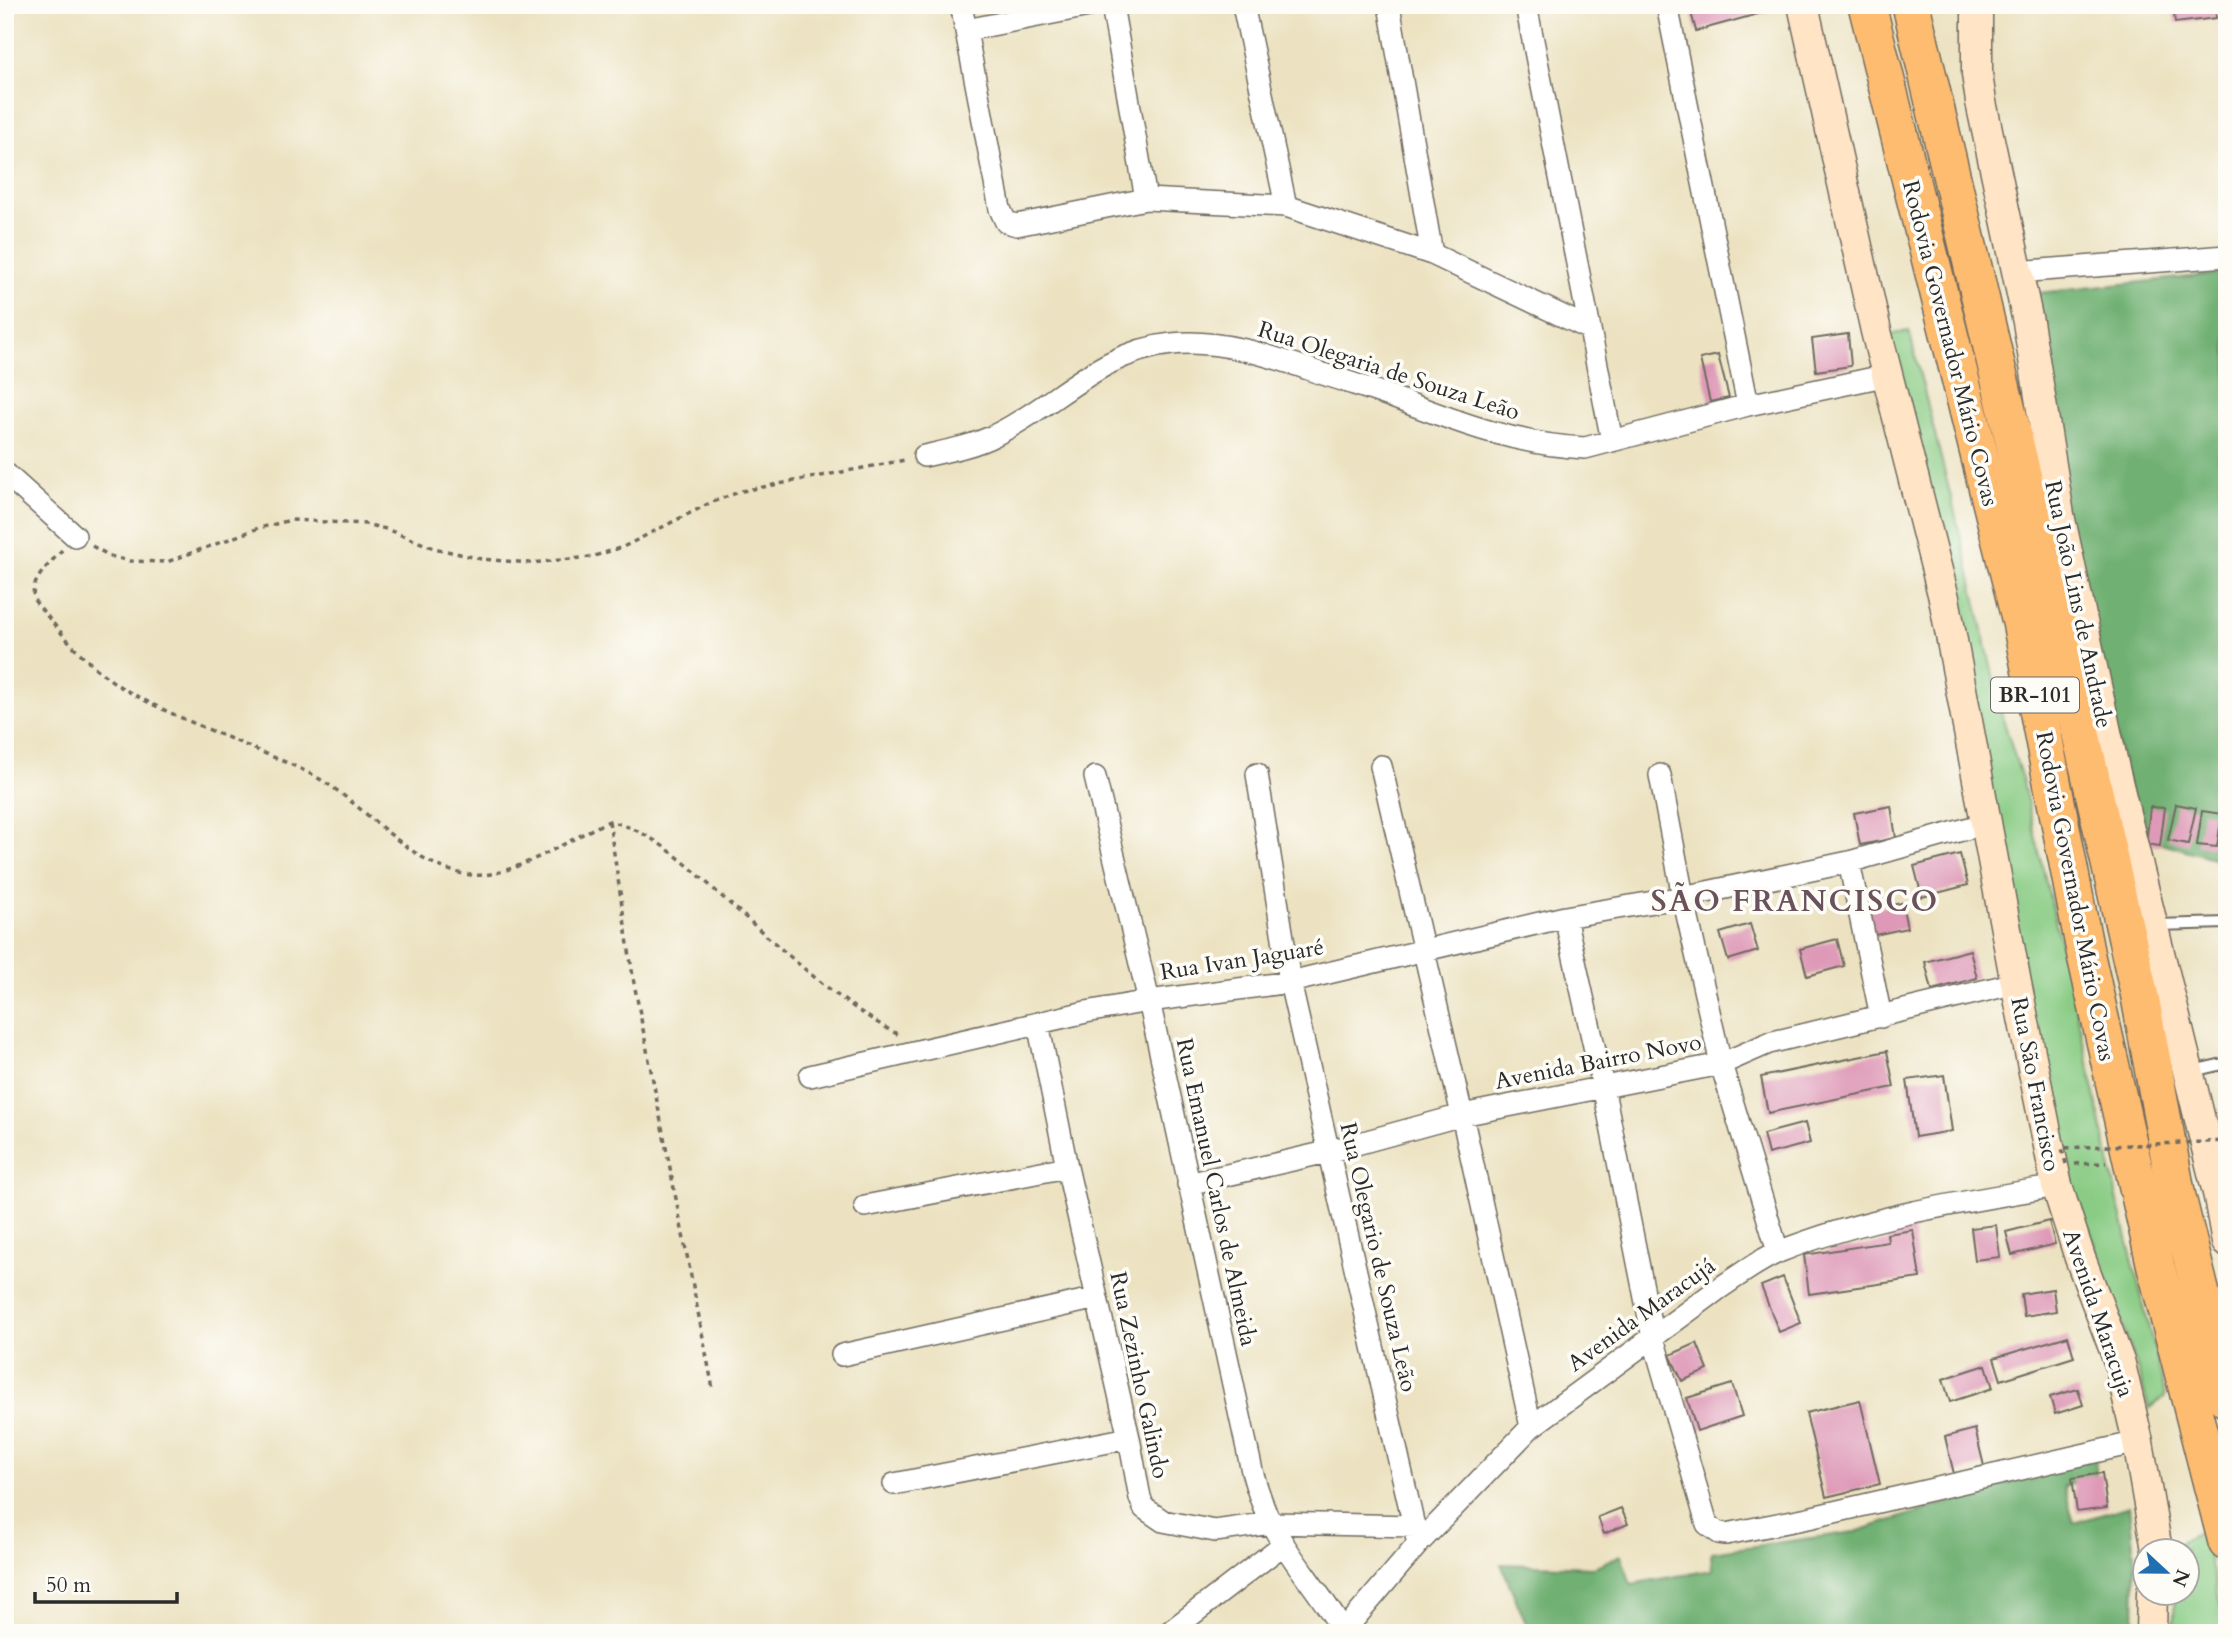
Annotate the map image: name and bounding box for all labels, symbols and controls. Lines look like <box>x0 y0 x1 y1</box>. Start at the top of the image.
street label: Rodovia Governador Mário Covas <box>1895 177 2006 509</box>
street label: Rua Olegaria de Souza Leão <box>1254 314 1524 427</box>
street label: Rua João Lins de Andrade <box>2037 477 2120 731</box>
road number: BR-101 <box>1991 678 2079 712</box>
street label: Rodovia Governador Mário Covas <box>2028 729 2123 1063</box>
district label: SÃO FRANCISCO <box>1651 881 1939 922</box>
street label: Rua Ivan Jaguaré <box>1158 931 1326 988</box>
street label: Rua São Francisco <box>2003 994 2068 1174</box>
street label: Avenida Bairro Novo <box>1492 1026 1704 1097</box>
street label: Rua Emanuel Carlos de Almeida <box>1169 1035 1264 1349</box>
street label: Rua Olegario de Souza Leão <box>1332 1119 1425 1395</box>
street label: Avenida Maracuja <box>2055 1225 2142 1401</box>
street label: Avenida Maracujá <box>1561 1250 1722 1379</box>
street label: Rua Zezinho Galindo <box>1102 1269 1177 1481</box>
north arrow <box>2130 1536 2200 1606</box>
scale bar <box>35 1561 177 1605</box>
text: N <box>2166 1565 2196 1591</box>
text: 50 m <box>46 1571 91 1600</box>

